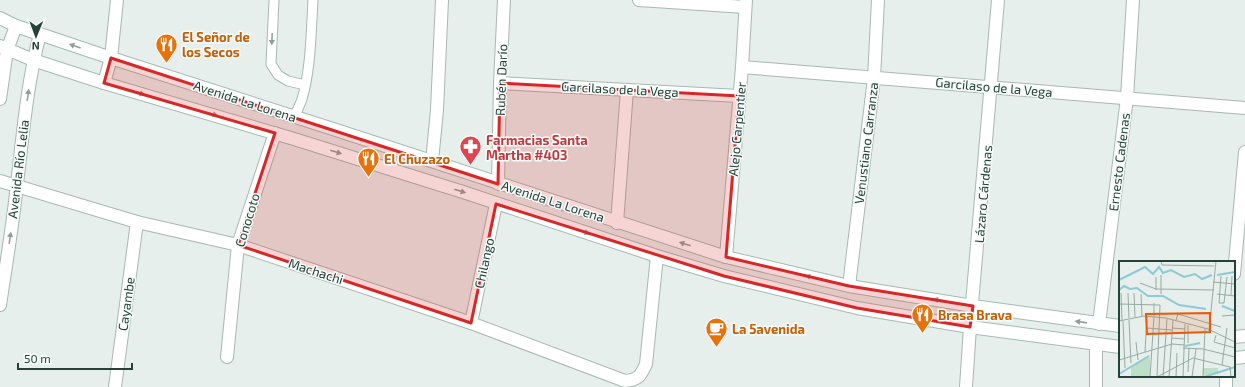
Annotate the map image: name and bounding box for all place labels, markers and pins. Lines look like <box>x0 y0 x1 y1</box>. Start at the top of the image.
place label: El Señor de los Secos <box>182 29 250 60</box>
restaurant icon: El Señor de los Secos <box>153 31 179 64</box>
place label: Farmacias Santa Martha #403 <box>486 132 588 163</box>
pharmacy icon: Farmacias Santa Martha #403 <box>458 134 484 167</box>
restaurant icon: El Chuzazo <box>355 146 381 179</box>
place label: El Chuzazo <box>384 151 451 167</box>
restaurant icon: Brasa Brava <box>910 302 936 335</box>
place label: Brasa Brava <box>938 307 1012 323</box>
cafe icon: La 5avenida <box>704 316 730 349</box>
place label: La 5avenida <box>732 321 805 337</box>

